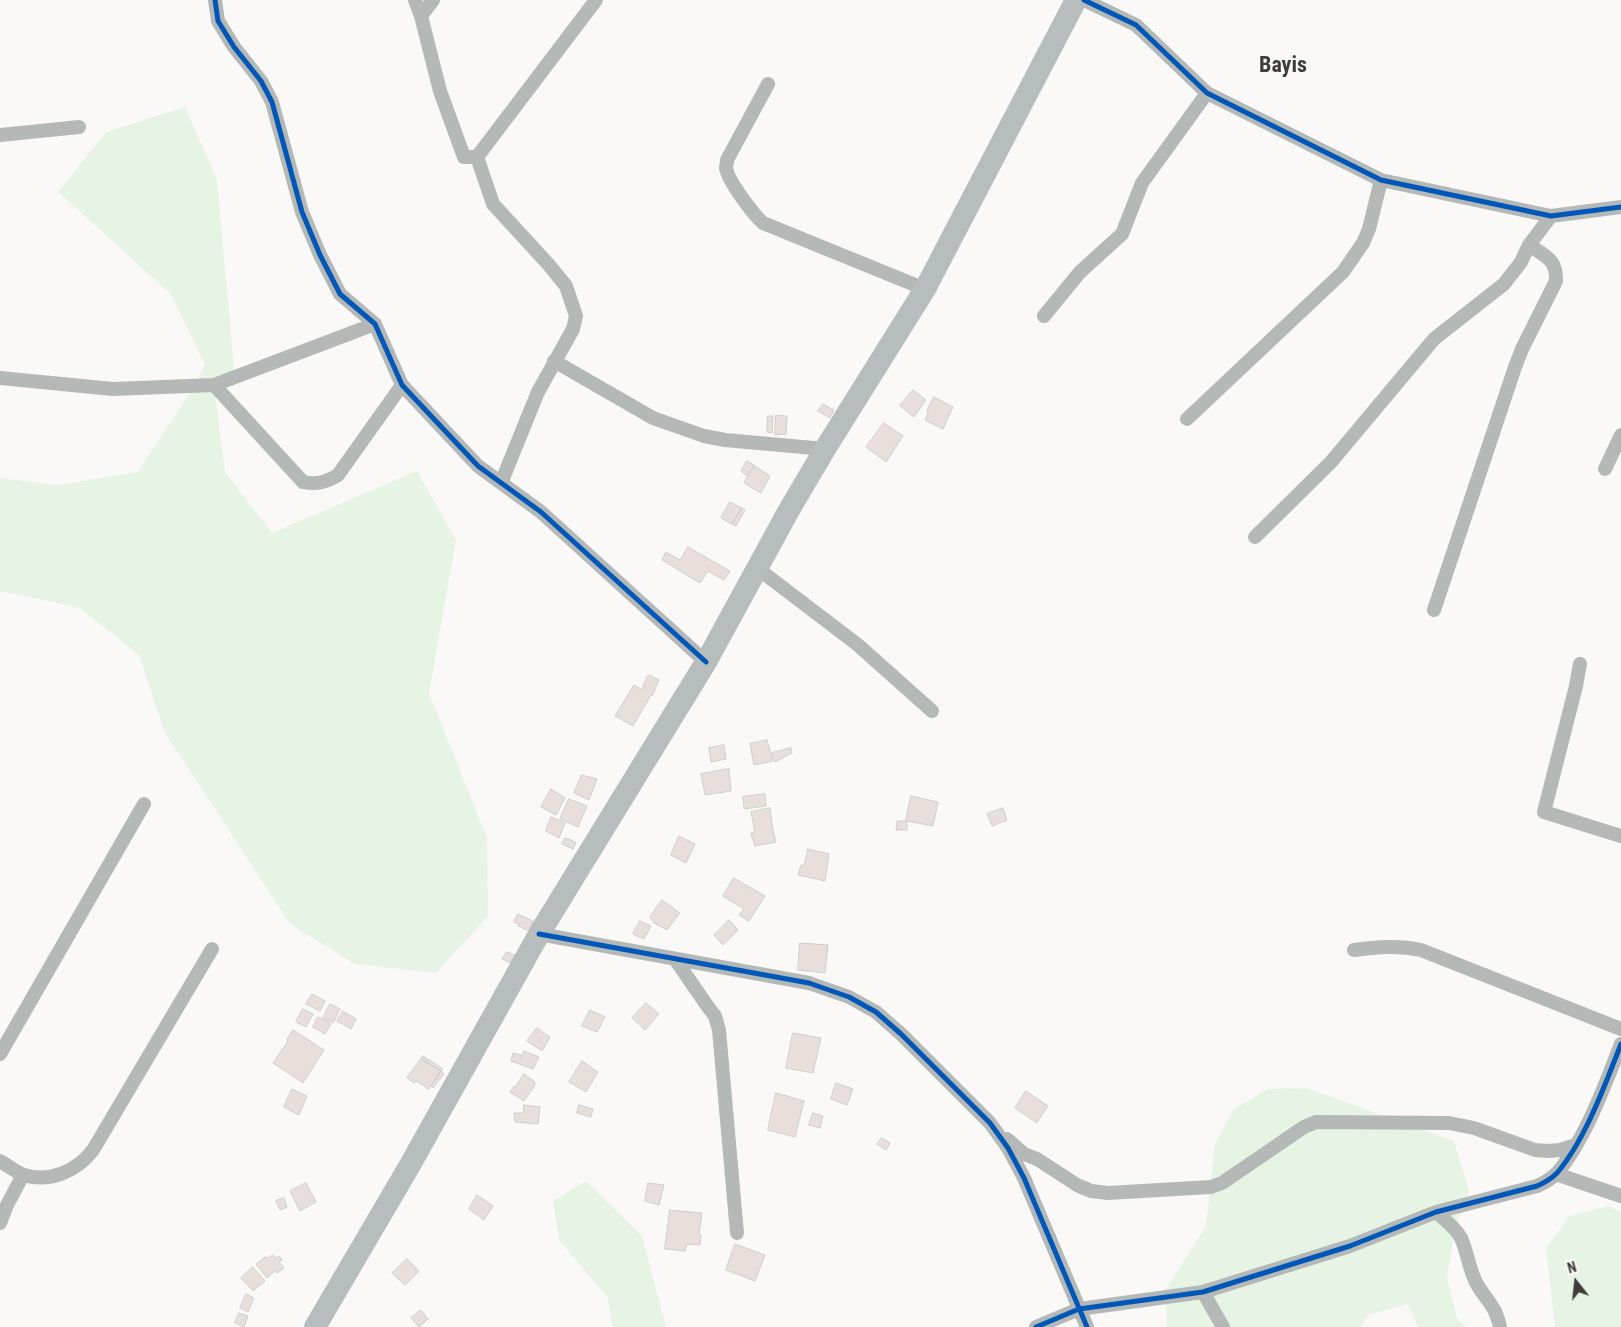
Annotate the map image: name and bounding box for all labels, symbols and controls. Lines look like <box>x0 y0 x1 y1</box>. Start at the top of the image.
district label: Bayis <box>1259 53 1307 79</box>
north arrow <box>1551 1257 1601 1307</box>
text: N <box>1566 1259 1578 1276</box>

